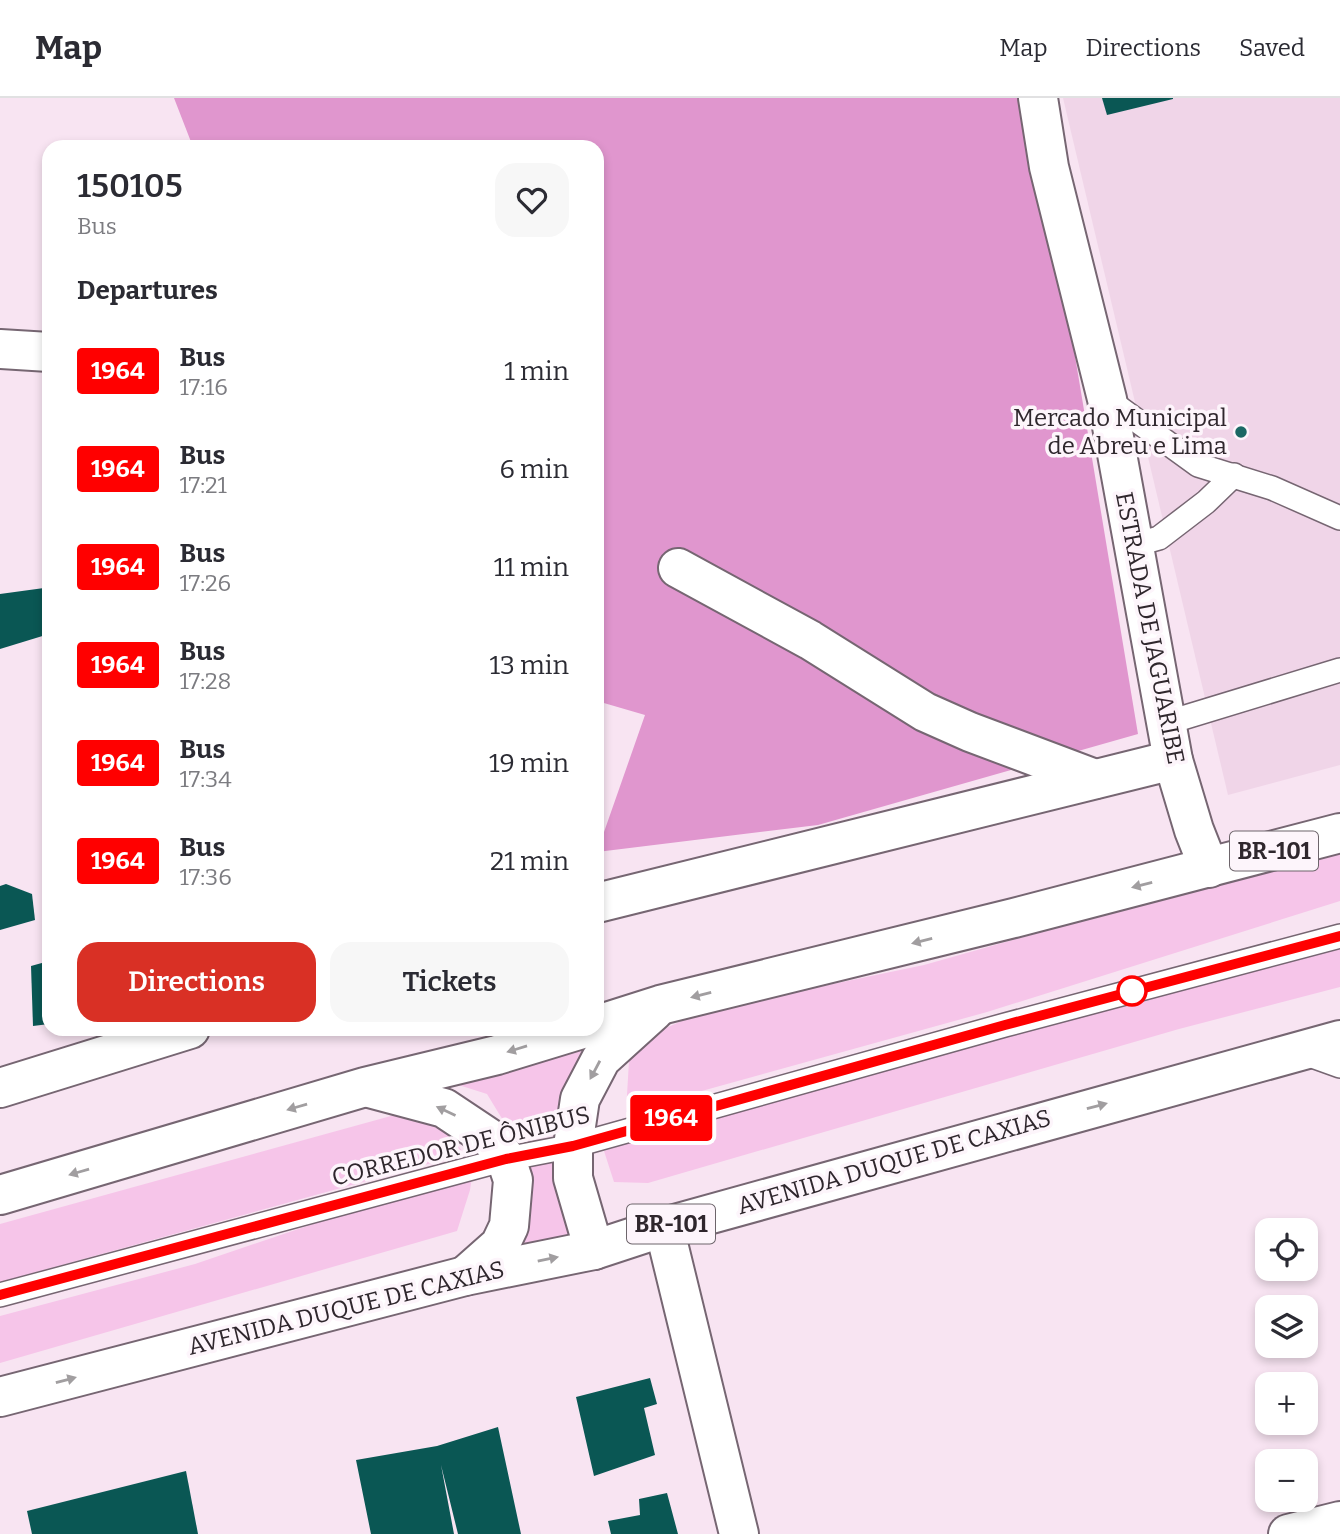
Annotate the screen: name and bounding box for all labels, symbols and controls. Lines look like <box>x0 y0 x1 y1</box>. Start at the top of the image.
text: Map <box>35 28 102 68</box>
text: Map <box>999 34 1048 62</box>
text: Directions <box>1086 34 1201 62</box>
text: Saved <box>1239 34 1305 62</box>
button: heart <box>495 163 569 237</box>
text: 150105 <box>77 166 183 206</box>
text: Bus <box>77 212 117 240</box>
text: Departures <box>77 275 218 306</box>
text: Bus <box>180 342 225 373</box>
text: 1 min <box>504 356 569 387</box>
text: 1964 <box>91 357 145 385</box>
text: 17:16 <box>180 373 228 401</box>
place label: Mercado Municipal de Abreu e Lima <box>1013 404 1227 460</box>
marker: Mercado Municipal de Abreu e Lima <box>1233 424 1249 440</box>
text: Bus <box>180 440 225 471</box>
text: 6 min <box>500 454 569 485</box>
text: 1964 <box>91 455 145 483</box>
text: 17:21 <box>180 471 227 499</box>
street label: ESTRADA DE JAGUARIBE <box>1110 490 1190 766</box>
text: Bus <box>180 538 225 569</box>
text: 11 min <box>494 552 569 583</box>
text: 1964 <box>91 553 145 581</box>
text: 17:26 <box>180 569 231 597</box>
text: Bus <box>180 636 225 667</box>
text: 13 min <box>489 650 569 681</box>
text: 1964 <box>91 651 145 679</box>
text: 17:28 <box>180 667 231 695</box>
text: Bus <box>180 734 225 765</box>
text: 19 min <box>489 748 569 779</box>
text: 1964 <box>91 749 145 777</box>
text: 17:34 <box>180 765 232 793</box>
text: Bus <box>180 832 225 863</box>
road number: BR-101 <box>1230 832 1318 870</box>
text: 21 min <box>490 846 569 877</box>
text: 1964 <box>91 847 145 875</box>
text: 17:36 <box>180 863 232 891</box>
one-way arrow <box>1131 880 1153 891</box>
one-way arrow <box>911 936 933 947</box>
button: Directions <box>77 942 316 1022</box>
button: Tickets <box>330 942 569 1022</box>
unlabelled marker <box>1117 976 1147 1006</box>
one-way arrow <box>690 990 712 1001</box>
one-way arrow <box>507 1045 528 1055</box>
one-way arrow <box>590 1061 602 1081</box>
line badge: 1964 <box>622 1095 720 1141</box>
street label: CORREDOR DE ÔNIBUS <box>329 1099 593 1192</box>
one-way arrow <box>1087 1100 1109 1111</box>
one-way arrow <box>287 1103 308 1113</box>
text: 1964 <box>644 1104 698 1132</box>
street label: AVENIDA DUQUE DE CAXIAS <box>734 1104 1054 1220</box>
one-way arrow <box>436 1105 456 1117</box>
one-way arrow <box>68 1167 89 1177</box>
road number: BR-101 <box>627 1204 715 1244</box>
map controls <box>1255 1218 1318 1512</box>
button: locate <box>1255 1218 1318 1281</box>
one-way arrow <box>537 1254 559 1265</box>
street label: AVENIDA DUQUE DE CAXIAS <box>185 1255 507 1361</box>
button: layers <box>1255 1295 1318 1358</box>
button: + <box>1255 1372 1318 1435</box>
one-way arrow <box>55 1374 77 1385</box>
button: − <box>1255 1449 1318 1512</box>

